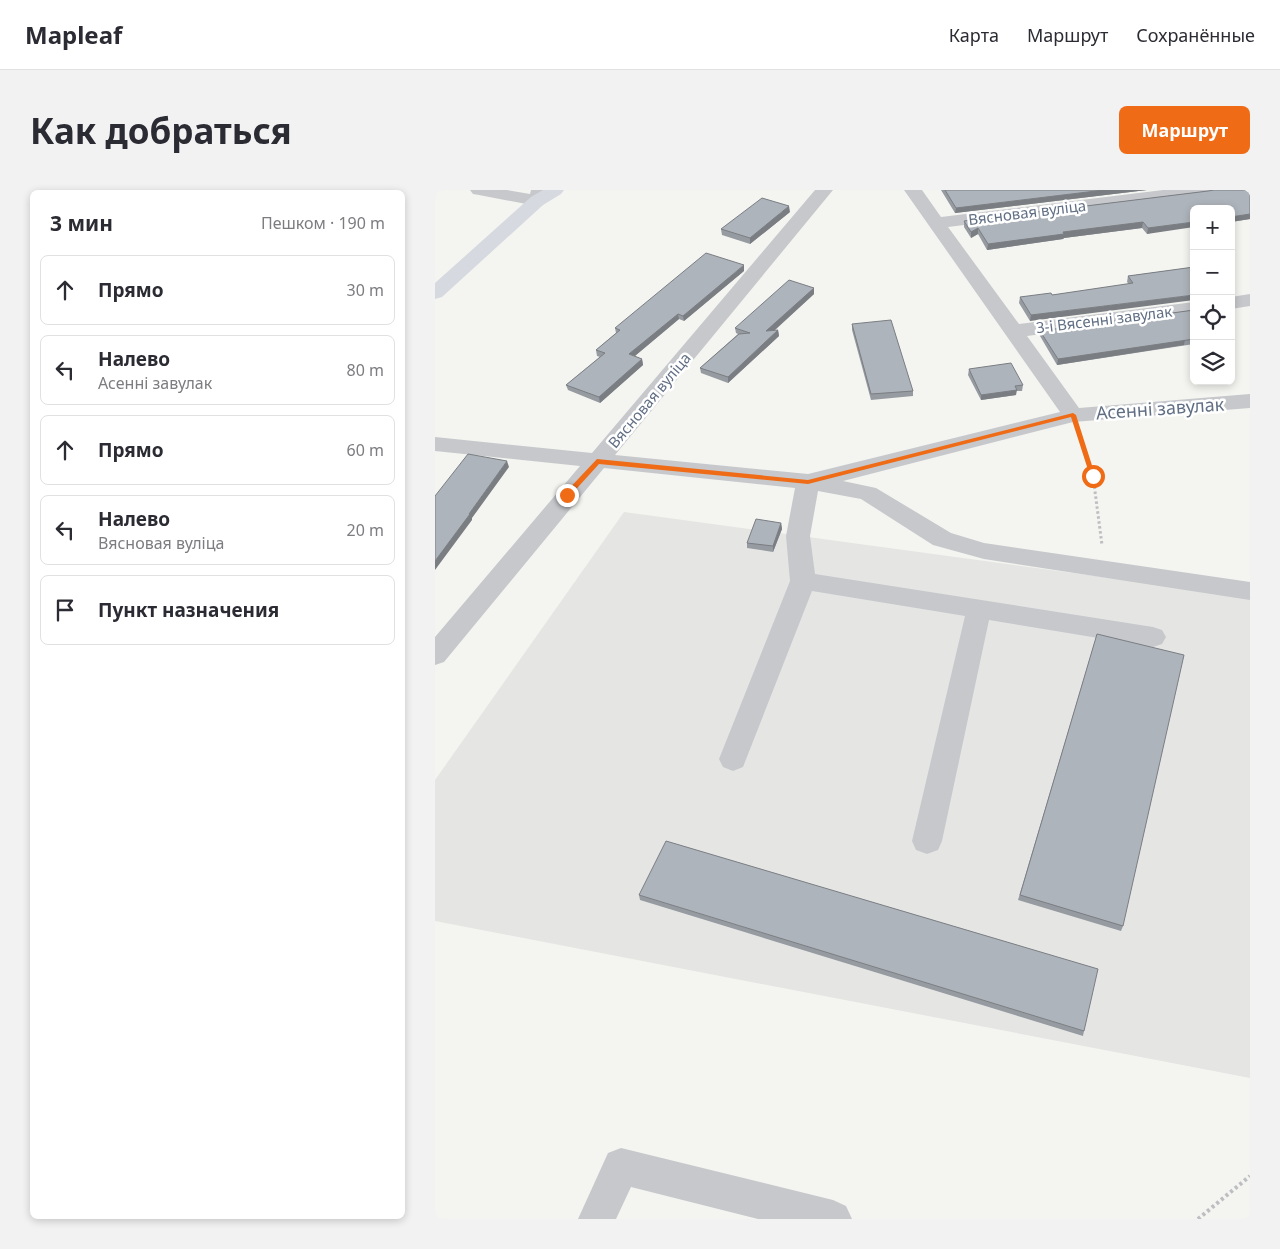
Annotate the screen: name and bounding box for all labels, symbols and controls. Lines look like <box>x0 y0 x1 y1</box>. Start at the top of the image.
text: Mapleaf <box>25 18 122 51</box>
text: Карта <box>949 23 999 47</box>
text: Маршрут <box>1027 23 1108 47</box>
text: Сохранённые <box>1136 23 1255 47</box>
button: Маршрут <box>1119 106 1250 154</box>
text: Как добраться <box>30 107 292 154</box>
street label: Вясновая вуліца <box>967 195 1087 229</box>
map controls <box>1190 205 1235 385</box>
button: + <box>1190 205 1235 250</box>
text: 3 мин <box>50 209 113 237</box>
text: Пешком · 190 m <box>261 212 385 234</box>
button: − <box>1190 250 1235 295</box>
icon: ahead <box>51 276 79 304</box>
text: Прямо <box>98 277 164 303</box>
text: 30 m <box>347 279 384 301</box>
button: locate <box>1190 295 1235 340</box>
street label: 3-і Вясенні завулак <box>1035 301 1173 337</box>
button: layers <box>1190 340 1235 385</box>
text: Налево <box>98 346 170 372</box>
street label: Вясновая вуліца <box>603 348 695 452</box>
icon: left <box>51 356 79 384</box>
text: 80 m <box>347 359 384 381</box>
text: Асенні завулак <box>98 372 212 394</box>
street label: Асенні завулак <box>1095 392 1225 424</box>
icon: ahead <box>51 436 79 464</box>
text: Прямо <box>98 437 164 463</box>
text: 60 m <box>347 439 384 461</box>
route start <box>1082 465 1105 488</box>
route end <box>556 484 579 507</box>
text: Налево <box>98 506 170 532</box>
icon: left <box>51 516 79 544</box>
text: 20 m <box>347 519 384 541</box>
text: Вясновая вуліца <box>98 532 224 554</box>
icon: arrive <box>51 596 79 624</box>
text: Пункт назначения <box>98 597 279 623</box>

